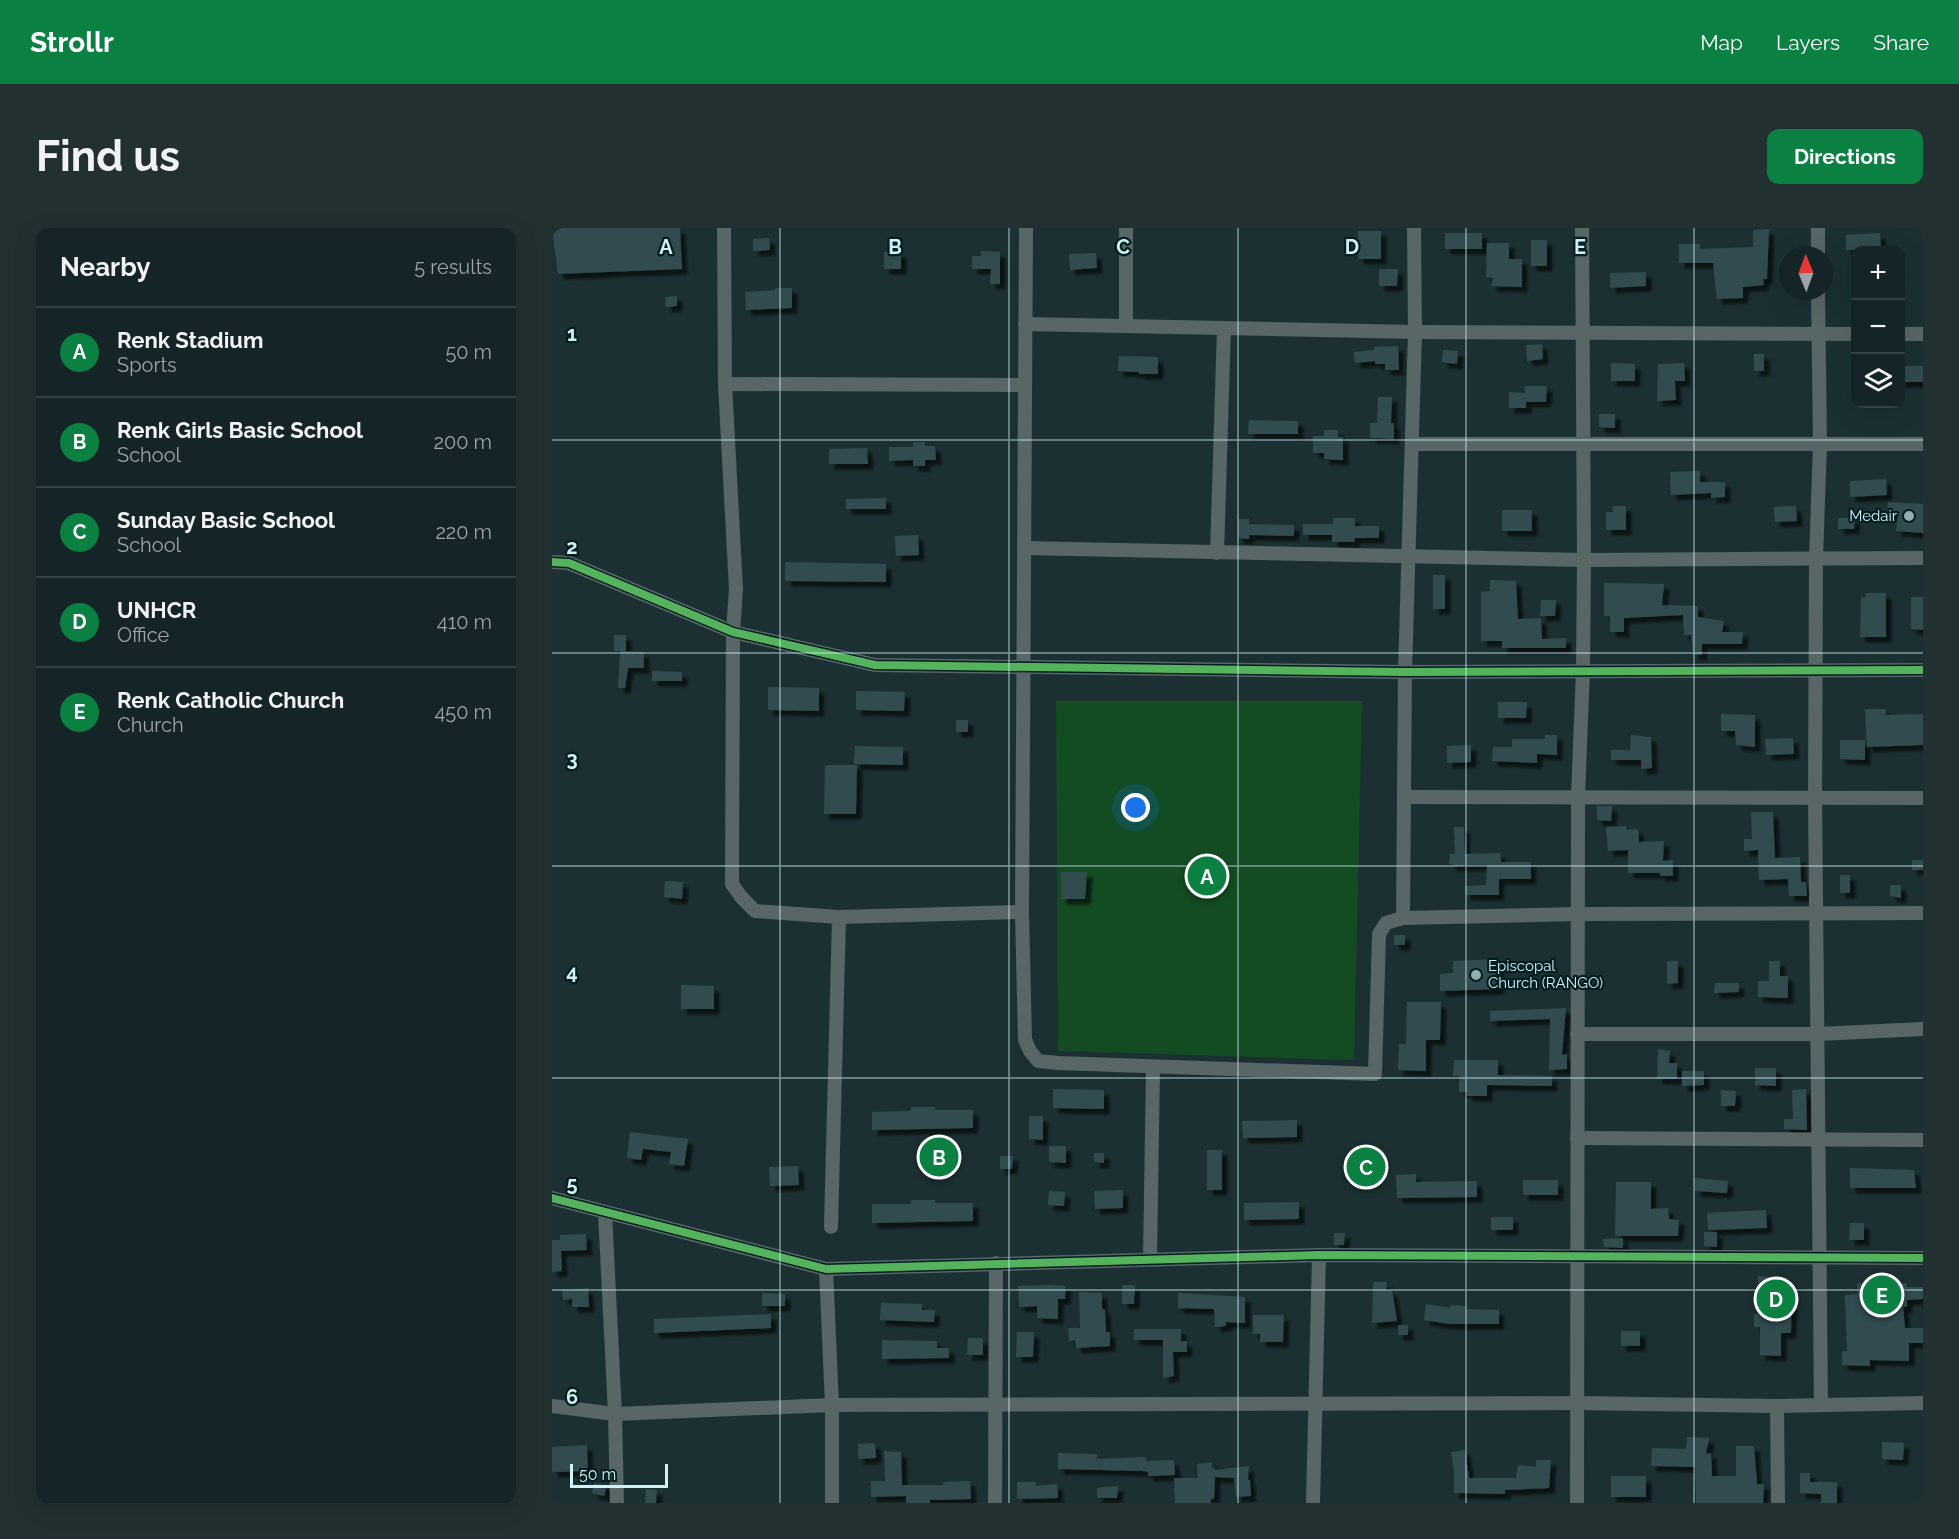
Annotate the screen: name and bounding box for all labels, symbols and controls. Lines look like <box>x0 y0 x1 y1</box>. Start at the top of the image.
text: Strollr <box>30 26 114 59</box>
text: Map <box>1700 30 1743 55</box>
text: Layers <box>1776 30 1840 55</box>
text: Share <box>1873 30 1929 55</box>
button: Directions <box>1767 129 1923 184</box>
text: Find us <box>36 132 180 181</box>
text: A <box>659 235 673 259</box>
text: B <box>888 235 902 259</box>
text: C <box>1116 235 1130 259</box>
text: D <box>1345 235 1359 259</box>
text: E <box>1574 235 1586 259</box>
north arrow <box>1779 246 1833 300</box>
map controls <box>1851 246 1905 408</box>
button: + <box>1851 246 1905 300</box>
text: Nearby <box>60 252 150 282</box>
text: 5 results <box>414 255 492 279</box>
button: − <box>1851 300 1905 354</box>
text: 1 <box>567 322 577 346</box>
text: Renk Stadium <box>117 327 263 353</box>
text: A <box>73 340 86 364</box>
text: 50 m <box>445 340 492 364</box>
text: Sports <box>117 353 177 377</box>
button: layers <box>1851 354 1905 408</box>
text: Renk Girls Basic School <box>117 417 363 443</box>
text: B <box>73 430 86 454</box>
text: 200 m <box>434 430 492 454</box>
text: School <box>117 443 181 467</box>
text: Sunday Basic School <box>117 507 335 533</box>
place label: Medair <box>1849 507 1898 525</box>
marker: Medair <box>1902 509 1916 523</box>
text: C <box>73 520 86 544</box>
text: 220 m <box>435 520 492 544</box>
text: School <box>117 533 181 557</box>
text: 2 <box>566 535 578 559</box>
text: UNHCR <box>117 597 196 623</box>
text: D <box>72 610 87 634</box>
text: 410 m <box>437 610 492 634</box>
text: Office <box>117 623 169 647</box>
text: Renk Catholic Church <box>117 687 344 713</box>
text: E <box>73 700 86 724</box>
text: 450 m <box>434 700 492 724</box>
text: Church <box>117 713 184 737</box>
text: 3 <box>566 747 578 771</box>
your location <box>1121 793 1150 822</box>
pin: A <box>1188 854 1226 898</box>
place label: Episcopal Church (RANGO) <box>1488 957 1603 992</box>
text: 4 <box>566 960 578 984</box>
marker: Episcopal Church (RANGO) <box>1469 968 1483 982</box>
pin: B <box>920 1134 958 1180</box>
pin: C <box>1346 1144 1386 1190</box>
text: 5 <box>566 1172 578 1196</box>
pin: E <box>1862 1272 1902 1318</box>
pin: D <box>1756 1276 1796 1322</box>
text: 6 <box>566 1385 578 1409</box>
scale bar <box>570 1461 668 1488</box>
text: 50 m <box>579 1465 616 1484</box>

